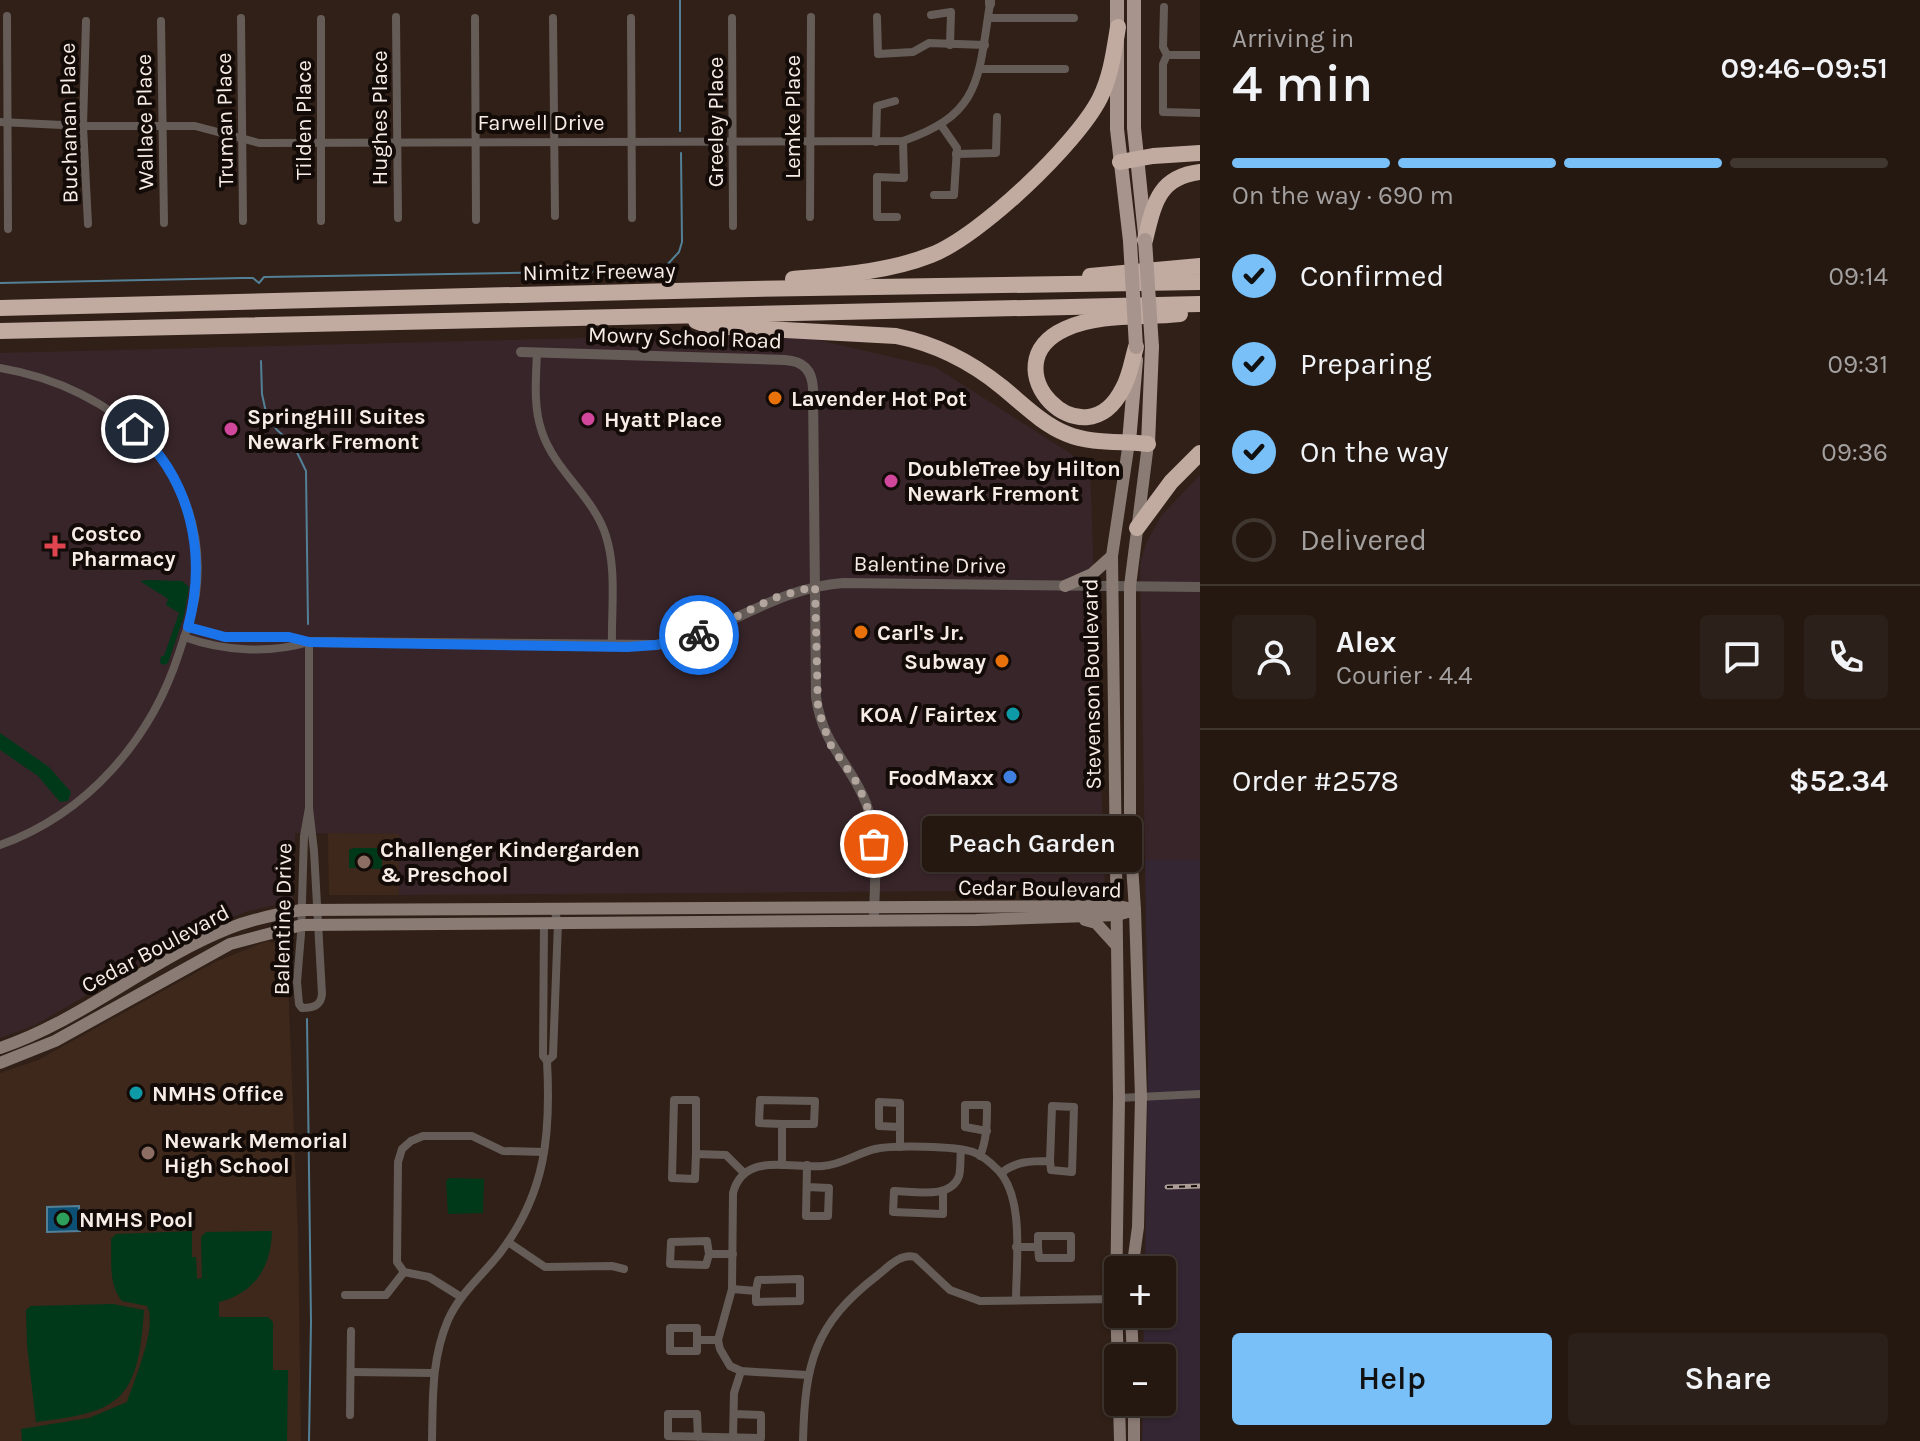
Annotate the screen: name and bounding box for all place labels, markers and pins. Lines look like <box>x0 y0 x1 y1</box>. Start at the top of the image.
place label: Lavender Hot Pot <box>791 386 967 412</box>
marker: Lavender Hot Pot <box>766 389 784 407</box>
pin <box>101 395 169 463</box>
place label: SpringHill Suites Newark Fremont <box>247 404 426 455</box>
place label: Hyatt Place <box>604 407 722 433</box>
marker: Hyatt Place <box>579 410 597 428</box>
marker: SpringHill Suites Newark Fremont <box>222 420 240 438</box>
place label: DoubleTree by Hilton Newark Fremont <box>907 456 1121 507</box>
marker: DoubleTree by Hilton Newark Fremont <box>882 472 900 490</box>
place label: Costco Pharmacy <box>71 521 175 572</box>
marker: Costco Pharmacy <box>46 537 64 555</box>
place label: Carl's Jr. <box>877 620 964 646</box>
marker: Carl's Jr. <box>852 623 870 641</box>
place label: Subway <box>904 649 986 675</box>
marker: Subway <box>993 652 1011 670</box>
place label: KOA / Fairtex <box>860 702 997 728</box>
marker: KOA / Fairtex <box>1004 705 1022 723</box>
place label: FoodMaxx <box>888 765 994 791</box>
marker: FoodMaxx <box>1001 768 1019 786</box>
pin <box>840 810 908 878</box>
callout: Peach Garden <box>922 816 1142 872</box>
place label: Challenger Kindergarden & Preschool <box>380 837 640 888</box>
marker: Challenger Kindergarden & Preschool <box>355 853 373 871</box>
place label: NMHS Office <box>152 1081 284 1107</box>
marker: NMHS Office <box>127 1084 145 1102</box>
place label: Newark Memorial High School <box>164 1128 348 1179</box>
marker: Newark Memorial High School <box>139 1144 157 1162</box>
place label: NMHS Pool <box>79 1207 194 1233</box>
marker: NMHS Pool <box>54 1210 72 1228</box>

